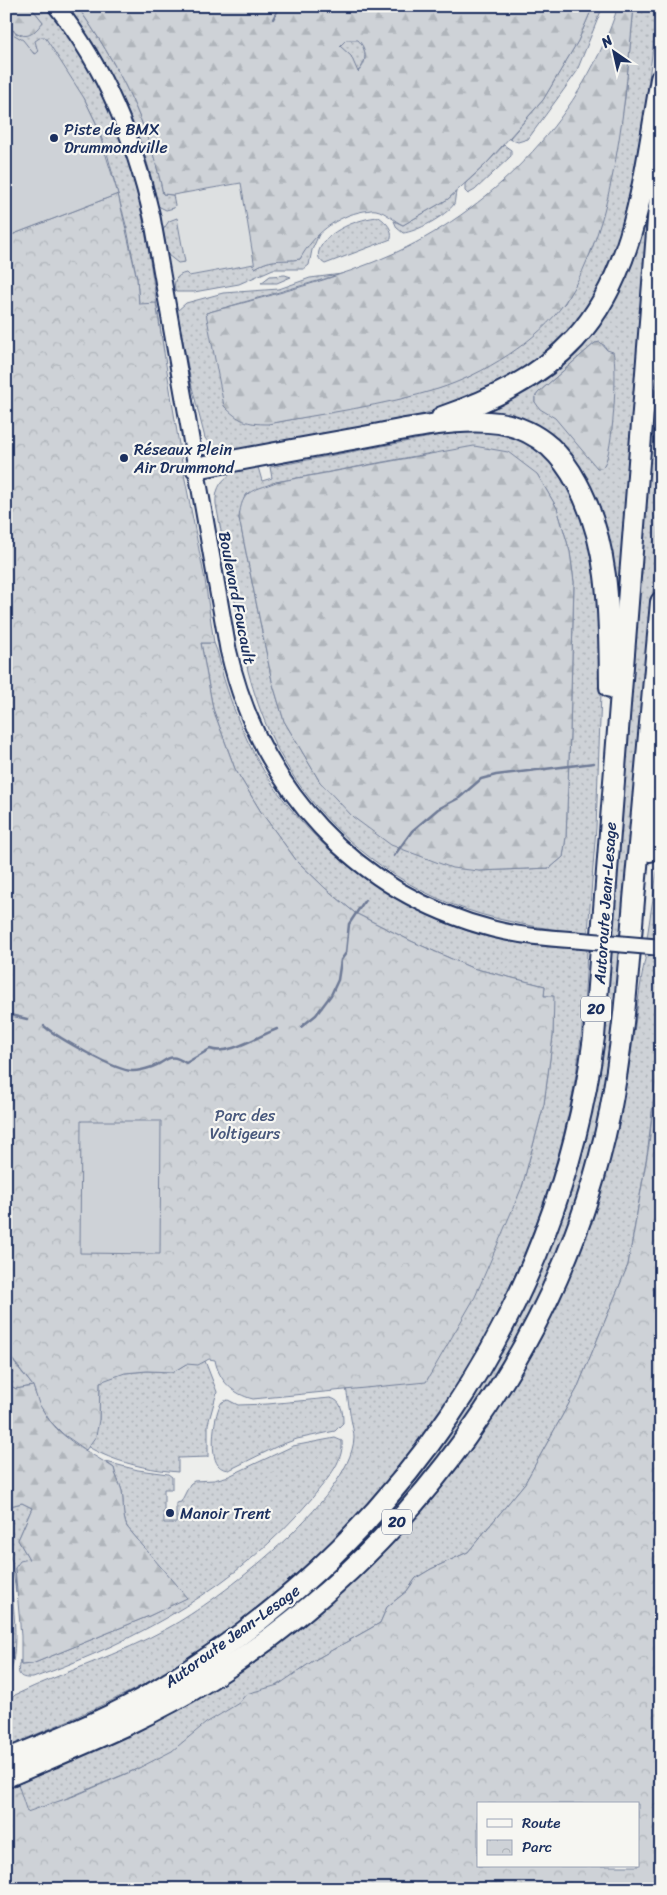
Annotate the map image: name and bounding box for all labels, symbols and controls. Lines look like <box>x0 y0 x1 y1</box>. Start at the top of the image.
north arrow <box>590 28 640 78</box>
text: N <box>595 28 618 55</box>
place label: Piste de BMX Drummondville <box>64 115 168 162</box>
marker: Piste de BMX Drummondville <box>48 132 60 144</box>
place label: Réseaux Plein Air Drummond <box>133 435 235 482</box>
marker: Réseaux Plein Air Drummond <box>118 452 130 464</box>
street label: Boulevard Foucault <box>210 529 264 667</box>
street label: Autoroute Jean-Lesage <box>585 821 625 986</box>
road number: 20 <box>581 996 611 1022</box>
park label: Parc des Voltigeurs <box>210 1101 281 1148</box>
place label: Manoir Trent <box>180 1499 271 1528</box>
marker: Manoir Trent <box>164 1507 176 1519</box>
road number: 20 <box>382 1510 412 1534</box>
street label: Autoroute Jean-Lesage <box>157 1576 306 1696</box>
legend <box>477 1802 640 1868</box>
text: Route <box>522 1810 561 1836</box>
text: Parc <box>522 1834 552 1860</box>

